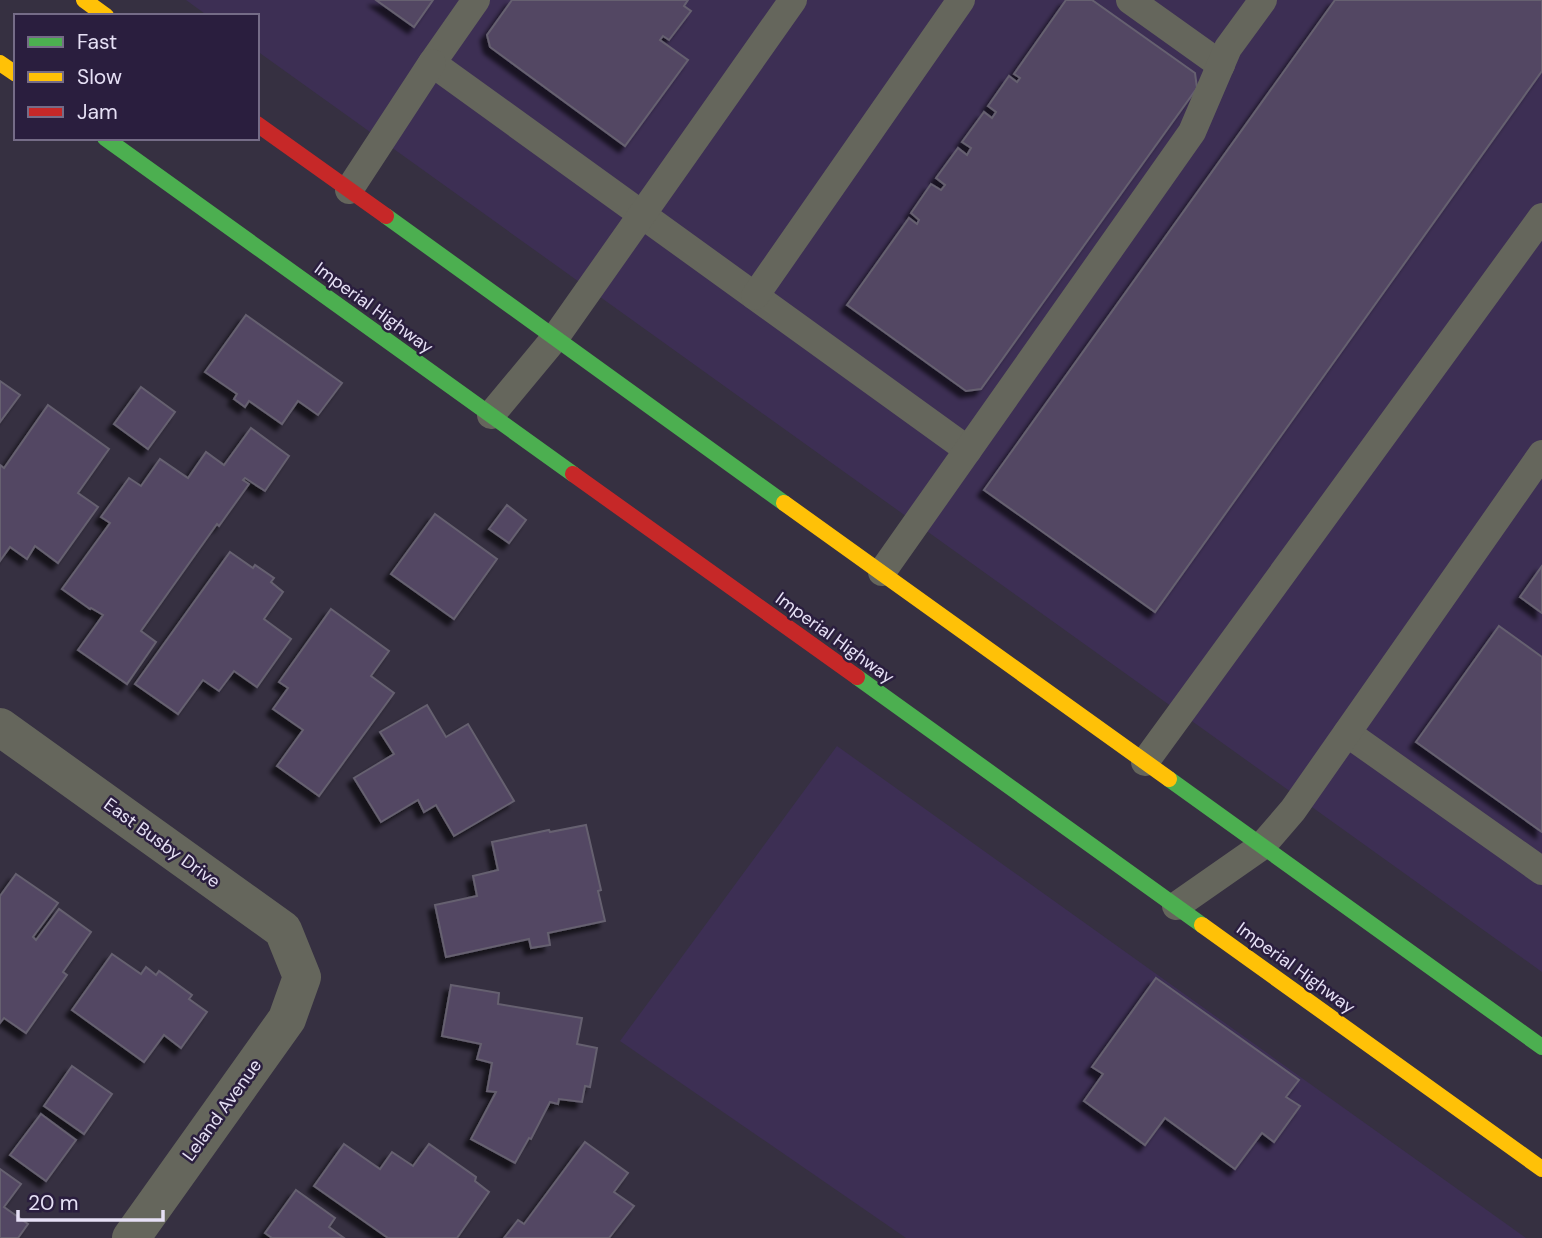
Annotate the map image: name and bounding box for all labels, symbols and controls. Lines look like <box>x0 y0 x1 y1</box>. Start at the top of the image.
legend <box>14 14 259 140</box>
text: Fast <box>77 28 117 56</box>
text: Slow <box>77 63 122 91</box>
text: Jam <box>77 98 118 126</box>
street label: Imperial Highway <box>310 257 438 359</box>
street label: Imperial Highway <box>771 587 899 689</box>
street label: East Busby Drive <box>99 793 225 893</box>
street label: Imperial Highway <box>1232 917 1360 1019</box>
street label: Leland Avenue <box>177 1054 267 1166</box>
scale bar <box>18 1178 163 1222</box>
text: 20 m <box>28 1189 79 1217</box>

